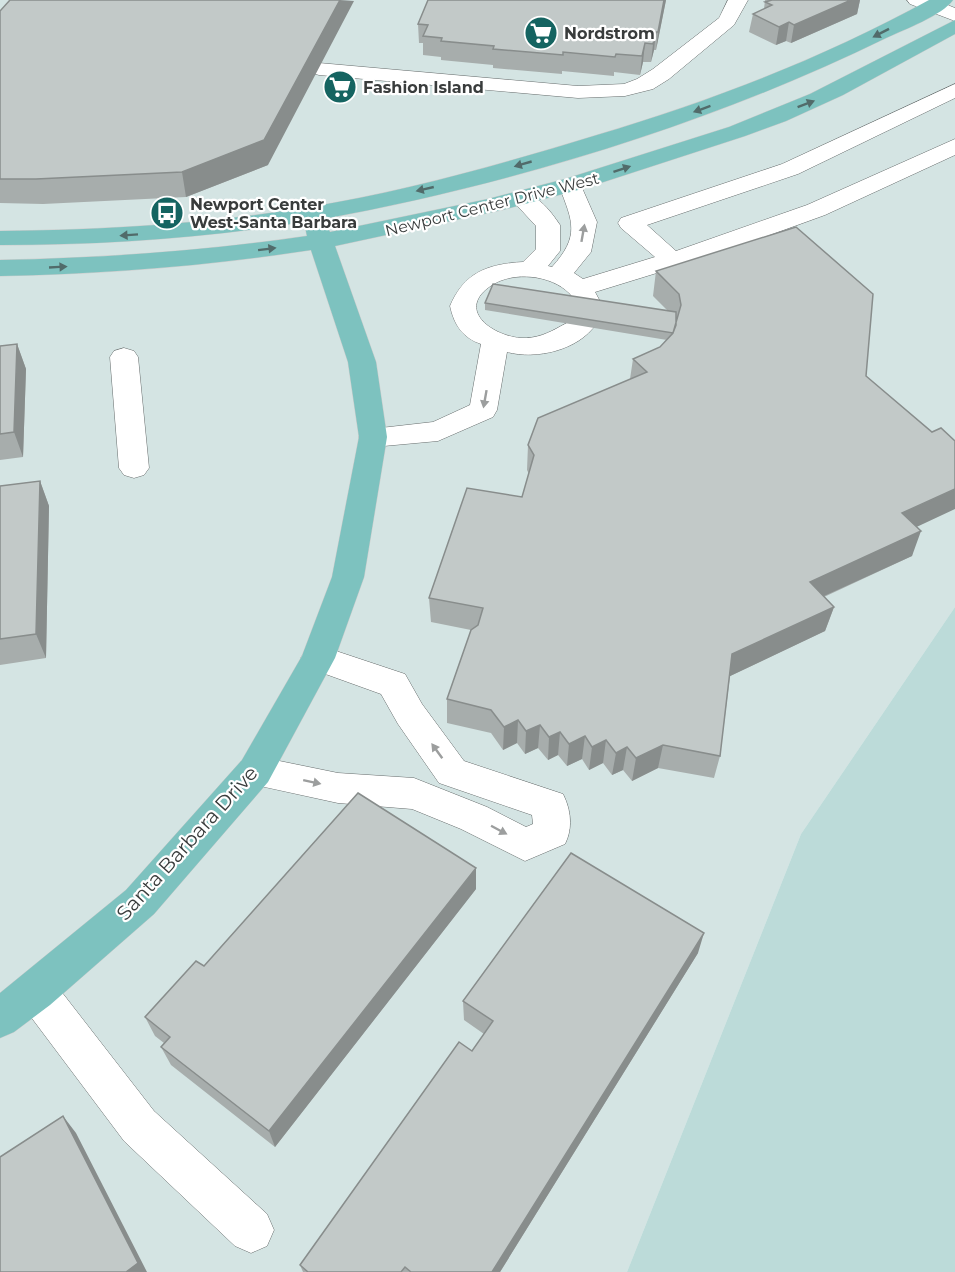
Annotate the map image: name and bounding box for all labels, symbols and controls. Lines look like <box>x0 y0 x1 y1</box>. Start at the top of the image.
supermarket icon: Nordstrom <box>523 15 559 51</box>
place label: Nordstrom <box>564 24 655 43</box>
one-way arrow <box>872 27 890 37</box>
supermarket icon: Fashion Island <box>322 69 358 105</box>
place label: Fashion Island <box>363 78 484 97</box>
one-way arrow <box>798 99 816 109</box>
one-way arrow <box>693 105 711 115</box>
one-way arrow <box>514 160 532 169</box>
one-way arrow <box>613 164 631 173</box>
street label: Newport Center Drive West <box>383 169 601 240</box>
one-way arrow <box>416 184 434 194</box>
bus stop icon: Newport Center West-Santa Barbara <box>149 195 185 231</box>
place label: Newport Center West-Santa Barbara <box>190 195 357 232</box>
one-way arrow <box>578 224 587 243</box>
one-way arrow <box>119 230 138 240</box>
one-way arrow <box>257 244 276 254</box>
one-way arrow <box>49 263 68 272</box>
one-way arrow <box>480 389 489 408</box>
one-way arrow <box>431 744 443 760</box>
street label: Santa Barbara Drive <box>111 761 263 925</box>
one-way arrow <box>303 778 322 787</box>
one-way arrow <box>490 826 507 835</box>

